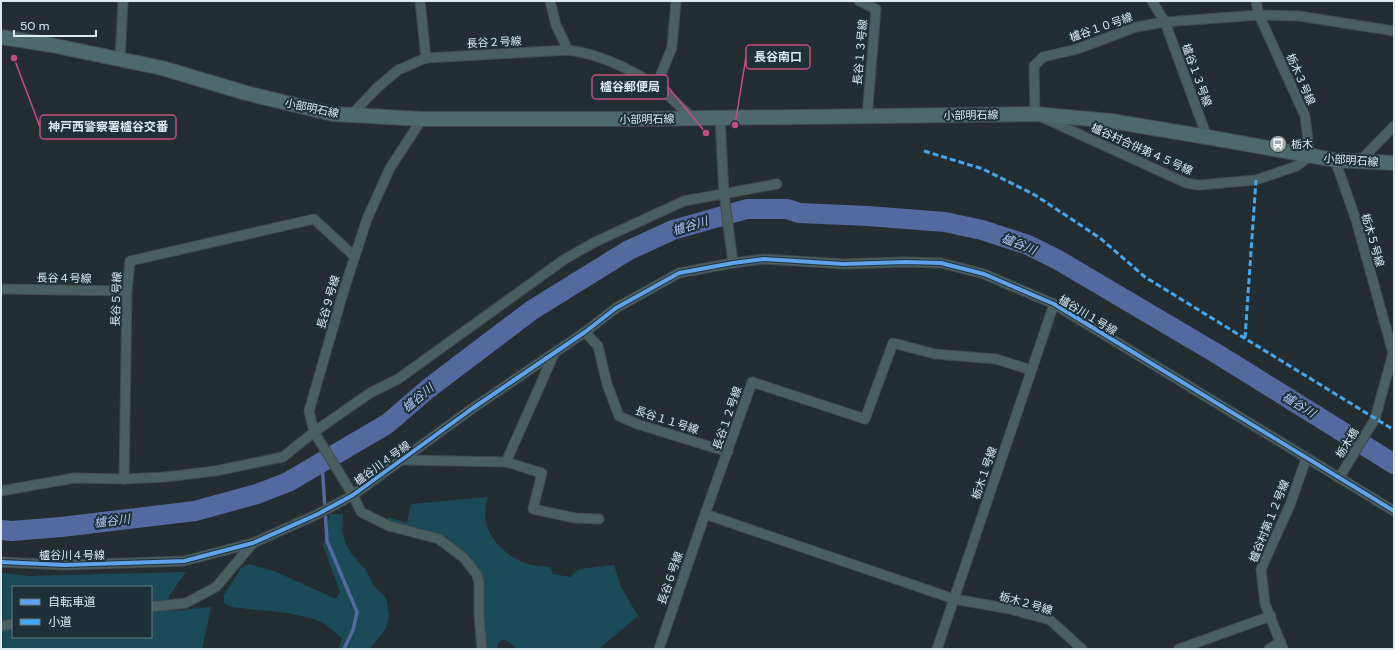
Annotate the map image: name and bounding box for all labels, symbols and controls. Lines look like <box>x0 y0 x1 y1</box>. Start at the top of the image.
street label: 櫨谷１０号線 <box>1068 10 1134 44</box>
scale bar <box>14 12 96 38</box>
text: 50 m <box>20 18 49 34</box>
street label: 長谷１３号線 <box>850 19 870 85</box>
street label: 長谷２号線 <box>466 34 522 50</box>
street label: 櫨谷１３号線 <box>1179 42 1215 108</box>
callout: 長谷南口 <box>746 45 810 69</box>
text: 長谷南口 <box>754 49 802 65</box>
street label: 栃木３号線 <box>1283 51 1319 107</box>
callout: 櫨谷郵便局 <box>592 75 668 99</box>
text: 櫨谷郵便局 <box>600 79 660 95</box>
street label: 小部明石線 <box>284 95 340 121</box>
street label: 小部明石線 <box>943 108 999 122</box>
street label: 小部明石線 <box>619 112 675 126</box>
callout: 神戸西警察署櫨谷交番 <box>40 115 176 139</box>
text: 神戸西警察署櫨谷交番 <box>48 119 169 135</box>
street label: 櫨谷村合併第４５号線 <box>1089 120 1195 178</box>
bus stop icon: 栃木 <box>1268 134 1288 154</box>
place label: 栃木 <box>1291 137 1313 151</box>
street label: 小部明石線 <box>1323 151 1379 169</box>
street label: 栃木５号線 <box>1359 212 1387 268</box>
water label: 櫨谷川 <box>670 213 711 239</box>
water label: 櫨谷川 <box>999 230 1041 259</box>
street label: 長谷４号線 <box>36 271 92 285</box>
street label: 長谷５号線 <box>108 271 124 327</box>
street label: 長谷９号線 <box>314 274 342 330</box>
street label: 櫨谷川１号線 <box>1056 292 1120 338</box>
water label: 櫨谷川 <box>399 379 438 416</box>
street label: 長谷１２号線 <box>710 385 744 451</box>
water label: 櫨谷川 <box>1279 389 1320 422</box>
street label: 長谷１１号線 <box>633 403 701 437</box>
street label: 栃木橋 <box>1332 425 1362 461</box>
street label: 櫨谷川４号線 <box>351 438 413 488</box>
street label: 栃木１号線 <box>968 445 1000 501</box>
street label: 櫨谷村第１２号線 <box>1246 478 1292 564</box>
water label: 櫨谷川 <box>93 511 133 531</box>
street label: 櫨谷川４号線 <box>39 548 105 562</box>
street label: 長谷６号線 <box>654 550 686 606</box>
legend <box>12 586 152 638</box>
street label: 栃木２号線 <box>998 589 1054 617</box>
text: 自転車道 <box>48 594 96 610</box>
text: 小道 <box>48 614 72 630</box>

